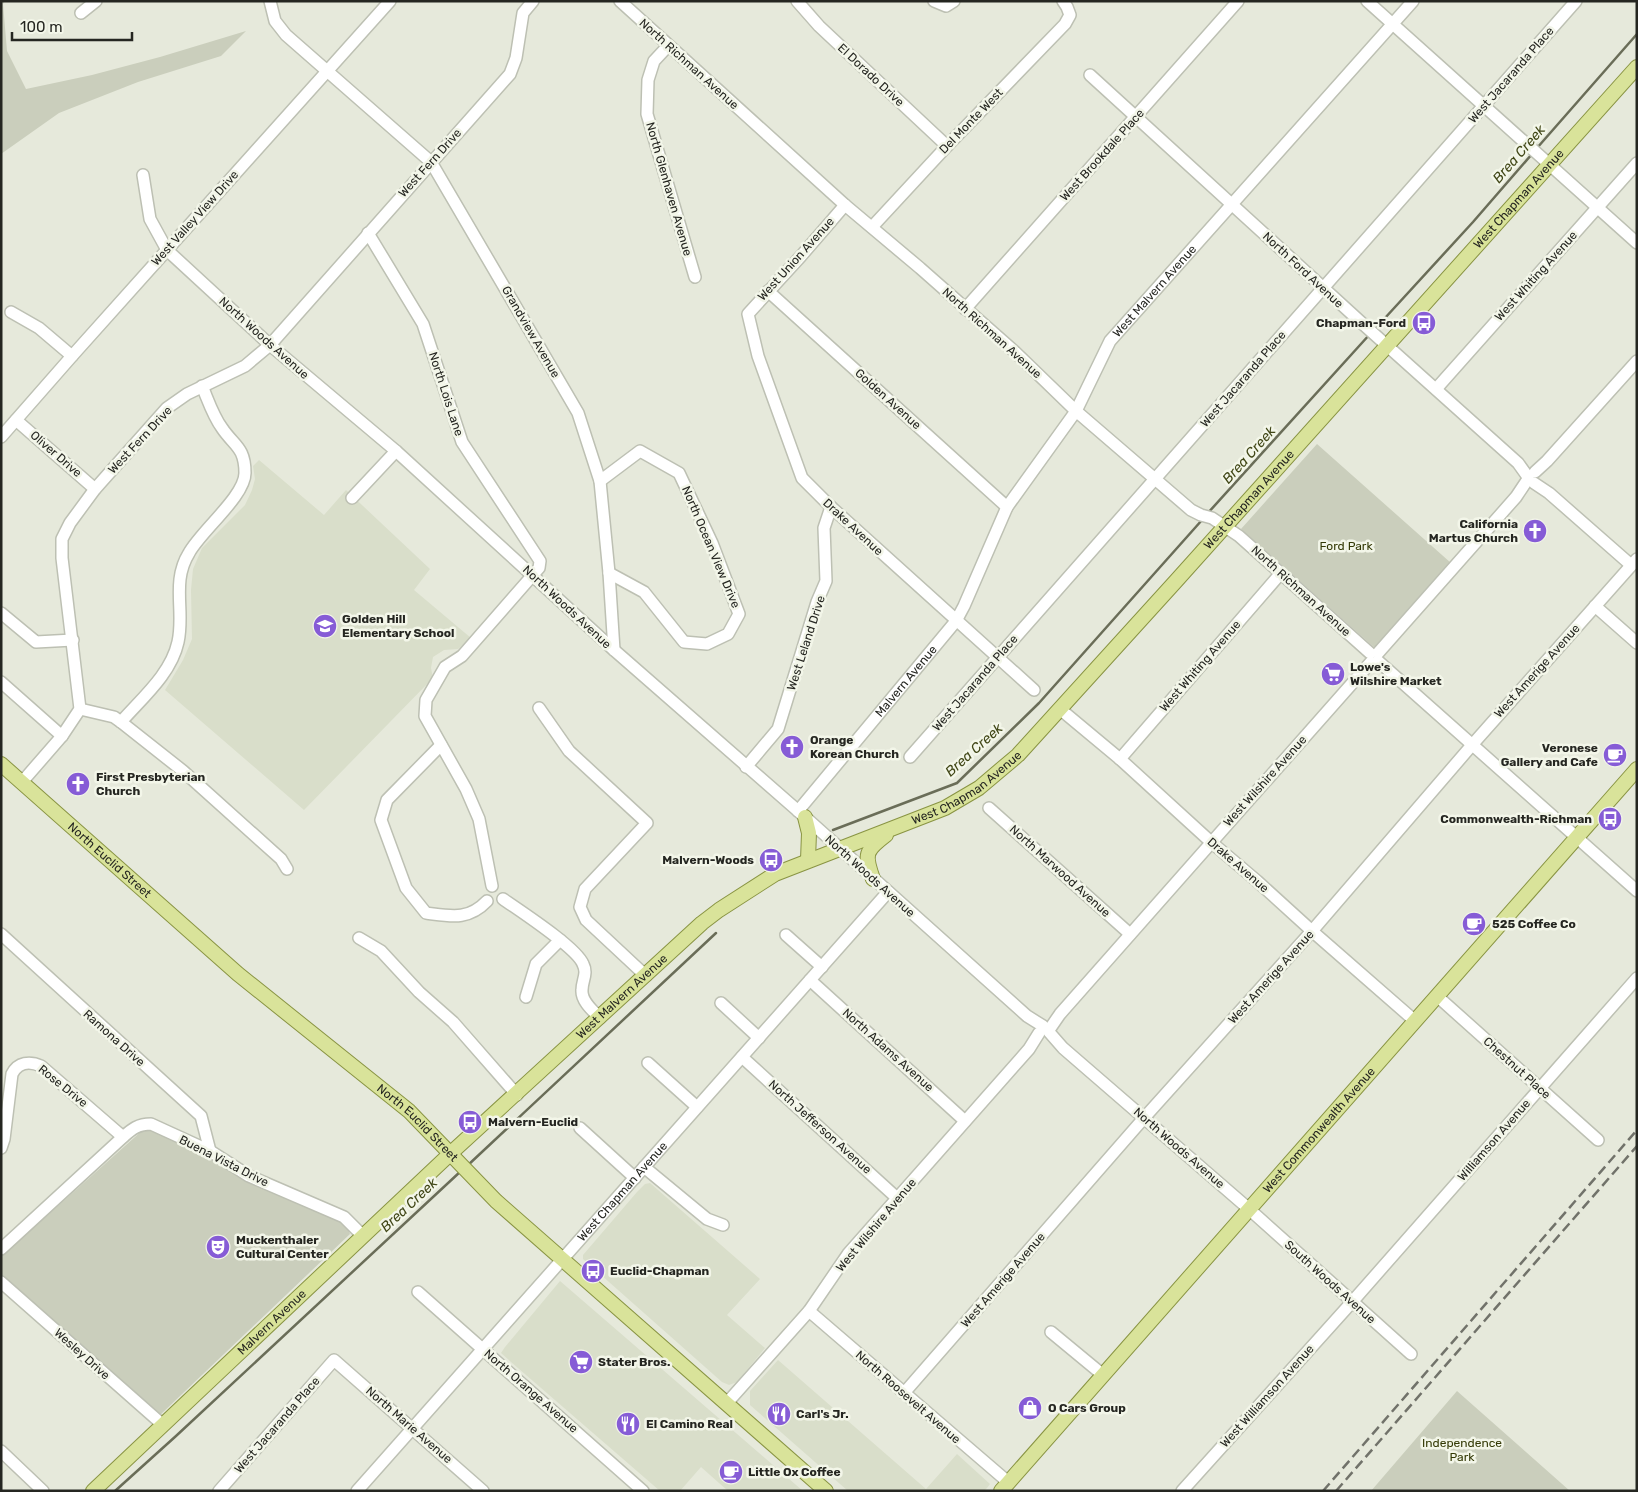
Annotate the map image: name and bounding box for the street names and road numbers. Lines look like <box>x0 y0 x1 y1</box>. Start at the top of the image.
street label: North Richman Avenue <box>637 16 742 112</box>
street label: West Jacaranda Place <box>1465 24 1557 126</box>
street label: El Dorado Drive <box>835 41 907 109</box>
street label: Del Monte West <box>936 85 1006 157</box>
street label: West Brookdale Place <box>1057 106 1147 204</box>
street label: North Glenhaven Avenue <box>643 120 695 258</box>
street label: West Fern Drive <box>396 126 465 200</box>
street label: West Chapman Avenue <box>1471 146 1567 251</box>
street label: West Valley View Drive <box>149 167 242 268</box>
street label: West Union Avenue <box>755 214 837 304</box>
street label: West Whiting Avenue <box>1492 228 1580 324</box>
street label: North Ford Avenue <box>1260 229 1346 311</box>
street label: West Malvern Avenue <box>1110 242 1199 340</box>
street label: Grandview Avenue <box>499 284 563 381</box>
street label: North Richman Avenue <box>940 285 1045 381</box>
street label: North Woods Avenue <box>216 294 312 382</box>
street label: West Jacaranda Place <box>1197 328 1289 430</box>
street label: North Lois Lane <box>426 350 466 438</box>
street label: Golden Avenue <box>852 366 924 432</box>
street label: West Fern Drive <box>105 403 175 477</box>
street label: Oliver Drive <box>28 428 85 480</box>
street label: West Chapman Avenue <box>1201 447 1297 552</box>
street label: North Ocean View Drive <box>679 484 743 610</box>
street label: Drake Avenue <box>820 496 886 558</box>
street label: North Richman Avenue <box>1249 543 1354 639</box>
street label: North Woods Avenue <box>520 562 614 652</box>
street label: West Leland Drive <box>784 594 828 692</box>
street label: West Whiting Avenue <box>1157 617 1244 714</box>
street label: West Amerige Avenue <box>1491 621 1583 721</box>
street label: West Jacaranda Place <box>929 632 1021 734</box>
street label: Malvern Avenue <box>872 642 940 720</box>
street label: West Wilshire Avenue <box>1221 733 1310 829</box>
street label: West Chapman Avenue <box>910 748 1025 827</box>
street label: North Euclid Street <box>65 820 154 901</box>
street label: North Marwood Avenue <box>1007 822 1113 920</box>
street label: North Woods Avenue <box>822 832 918 920</box>
street label: Drake Avenue <box>1204 835 1272 896</box>
street label: West Amerige Avenue <box>1225 927 1317 1027</box>
street label: West Malvern Avenue <box>573 951 670 1042</box>
street label: North Adams Avenue <box>840 1005 937 1095</box>
street label: Ramona Drive <box>80 1007 148 1069</box>
street label: Chestnut Place <box>1481 1034 1554 1102</box>
street label: Rose Drive <box>36 1062 91 1110</box>
street label: West Commonwealth Avenue <box>1260 1064 1378 1196</box>
street label: North Jefferson Avenue <box>766 1077 874 1177</box>
street label: North Euclid Street <box>374 1081 461 1165</box>
street label: Williamson Avenue <box>1455 1096 1533 1184</box>
street label: North Woods Avenue <box>1131 1105 1227 1191</box>
street label: Buena Vista Drive <box>177 1132 271 1190</box>
street label: West Chapman Avenue <box>575 1139 670 1244</box>
street label: West Wilshire Avenue <box>833 1175 919 1274</box>
street label: West Amerige Avenue <box>958 1230 1048 1330</box>
street label: South Woods Avenue <box>1282 1238 1379 1327</box>
street label: Malvern Avenue <box>235 1286 309 1358</box>
street label: Wesley Drive <box>51 1325 113 1383</box>
street label: West Williamson Avenue <box>1217 1342 1317 1450</box>
street label: North Orange Avenue <box>481 1346 581 1436</box>
street label: North Roosevelt Avenue <box>853 1348 963 1447</box>
street label: West Jacaranda Place <box>231 1374 323 1476</box>
street label: North Marie Avenue <box>363 1384 455 1466</box>

